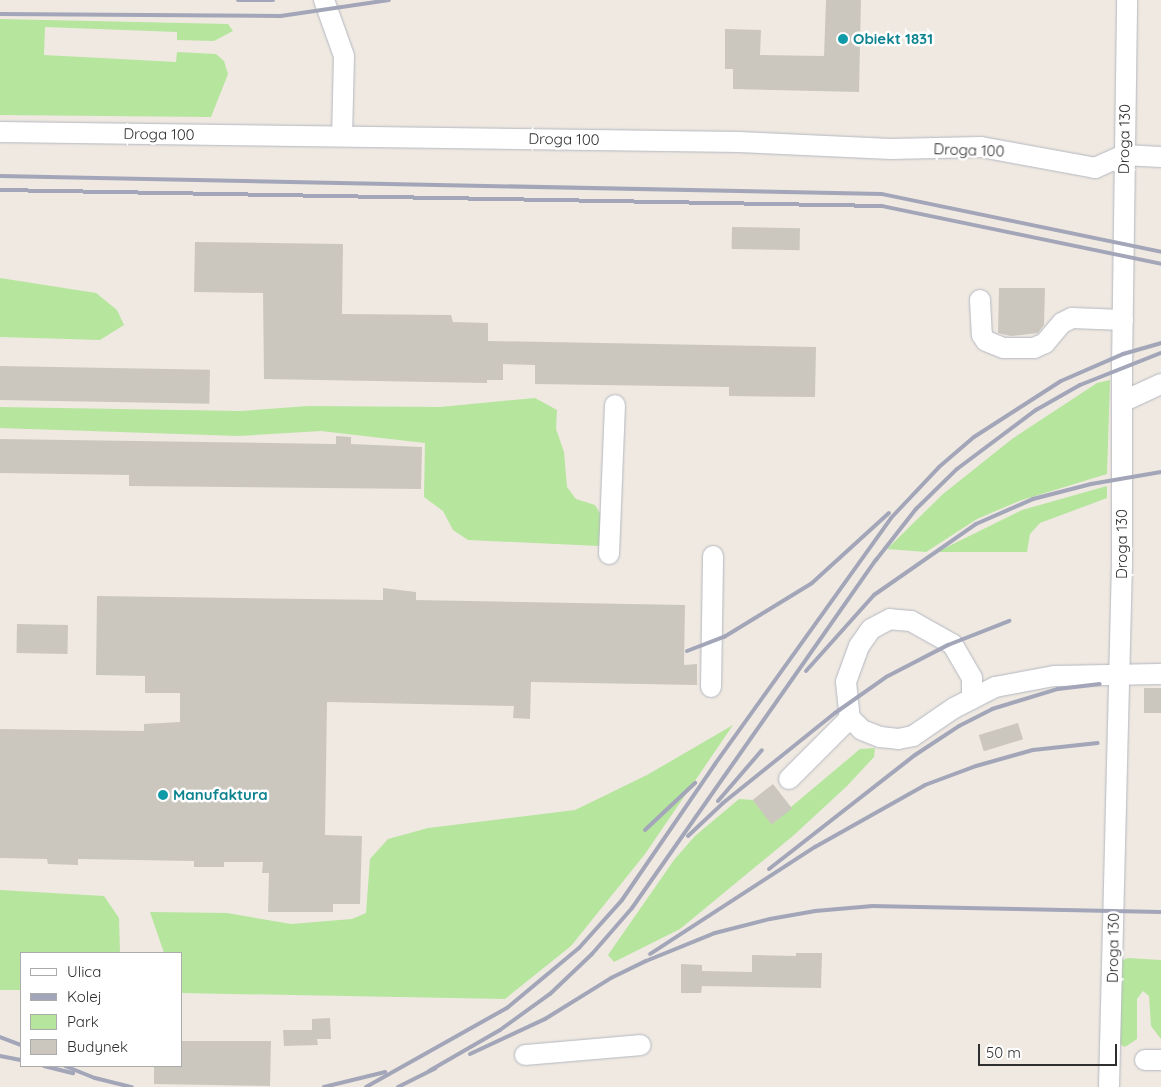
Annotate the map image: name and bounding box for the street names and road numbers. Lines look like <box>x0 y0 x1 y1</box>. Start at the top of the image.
street label: Droga 130 <box>1114 104 1134 174</box>
street label: Droga 100 <box>123 124 195 144</box>
street label: Droga 100 <box>528 129 600 149</box>
street label: Droga 100 <box>933 140 1005 160</box>
street label: Droga 130 <box>1113 509 1131 579</box>
street label: Droga 130 <box>1103 913 1123 983</box>

